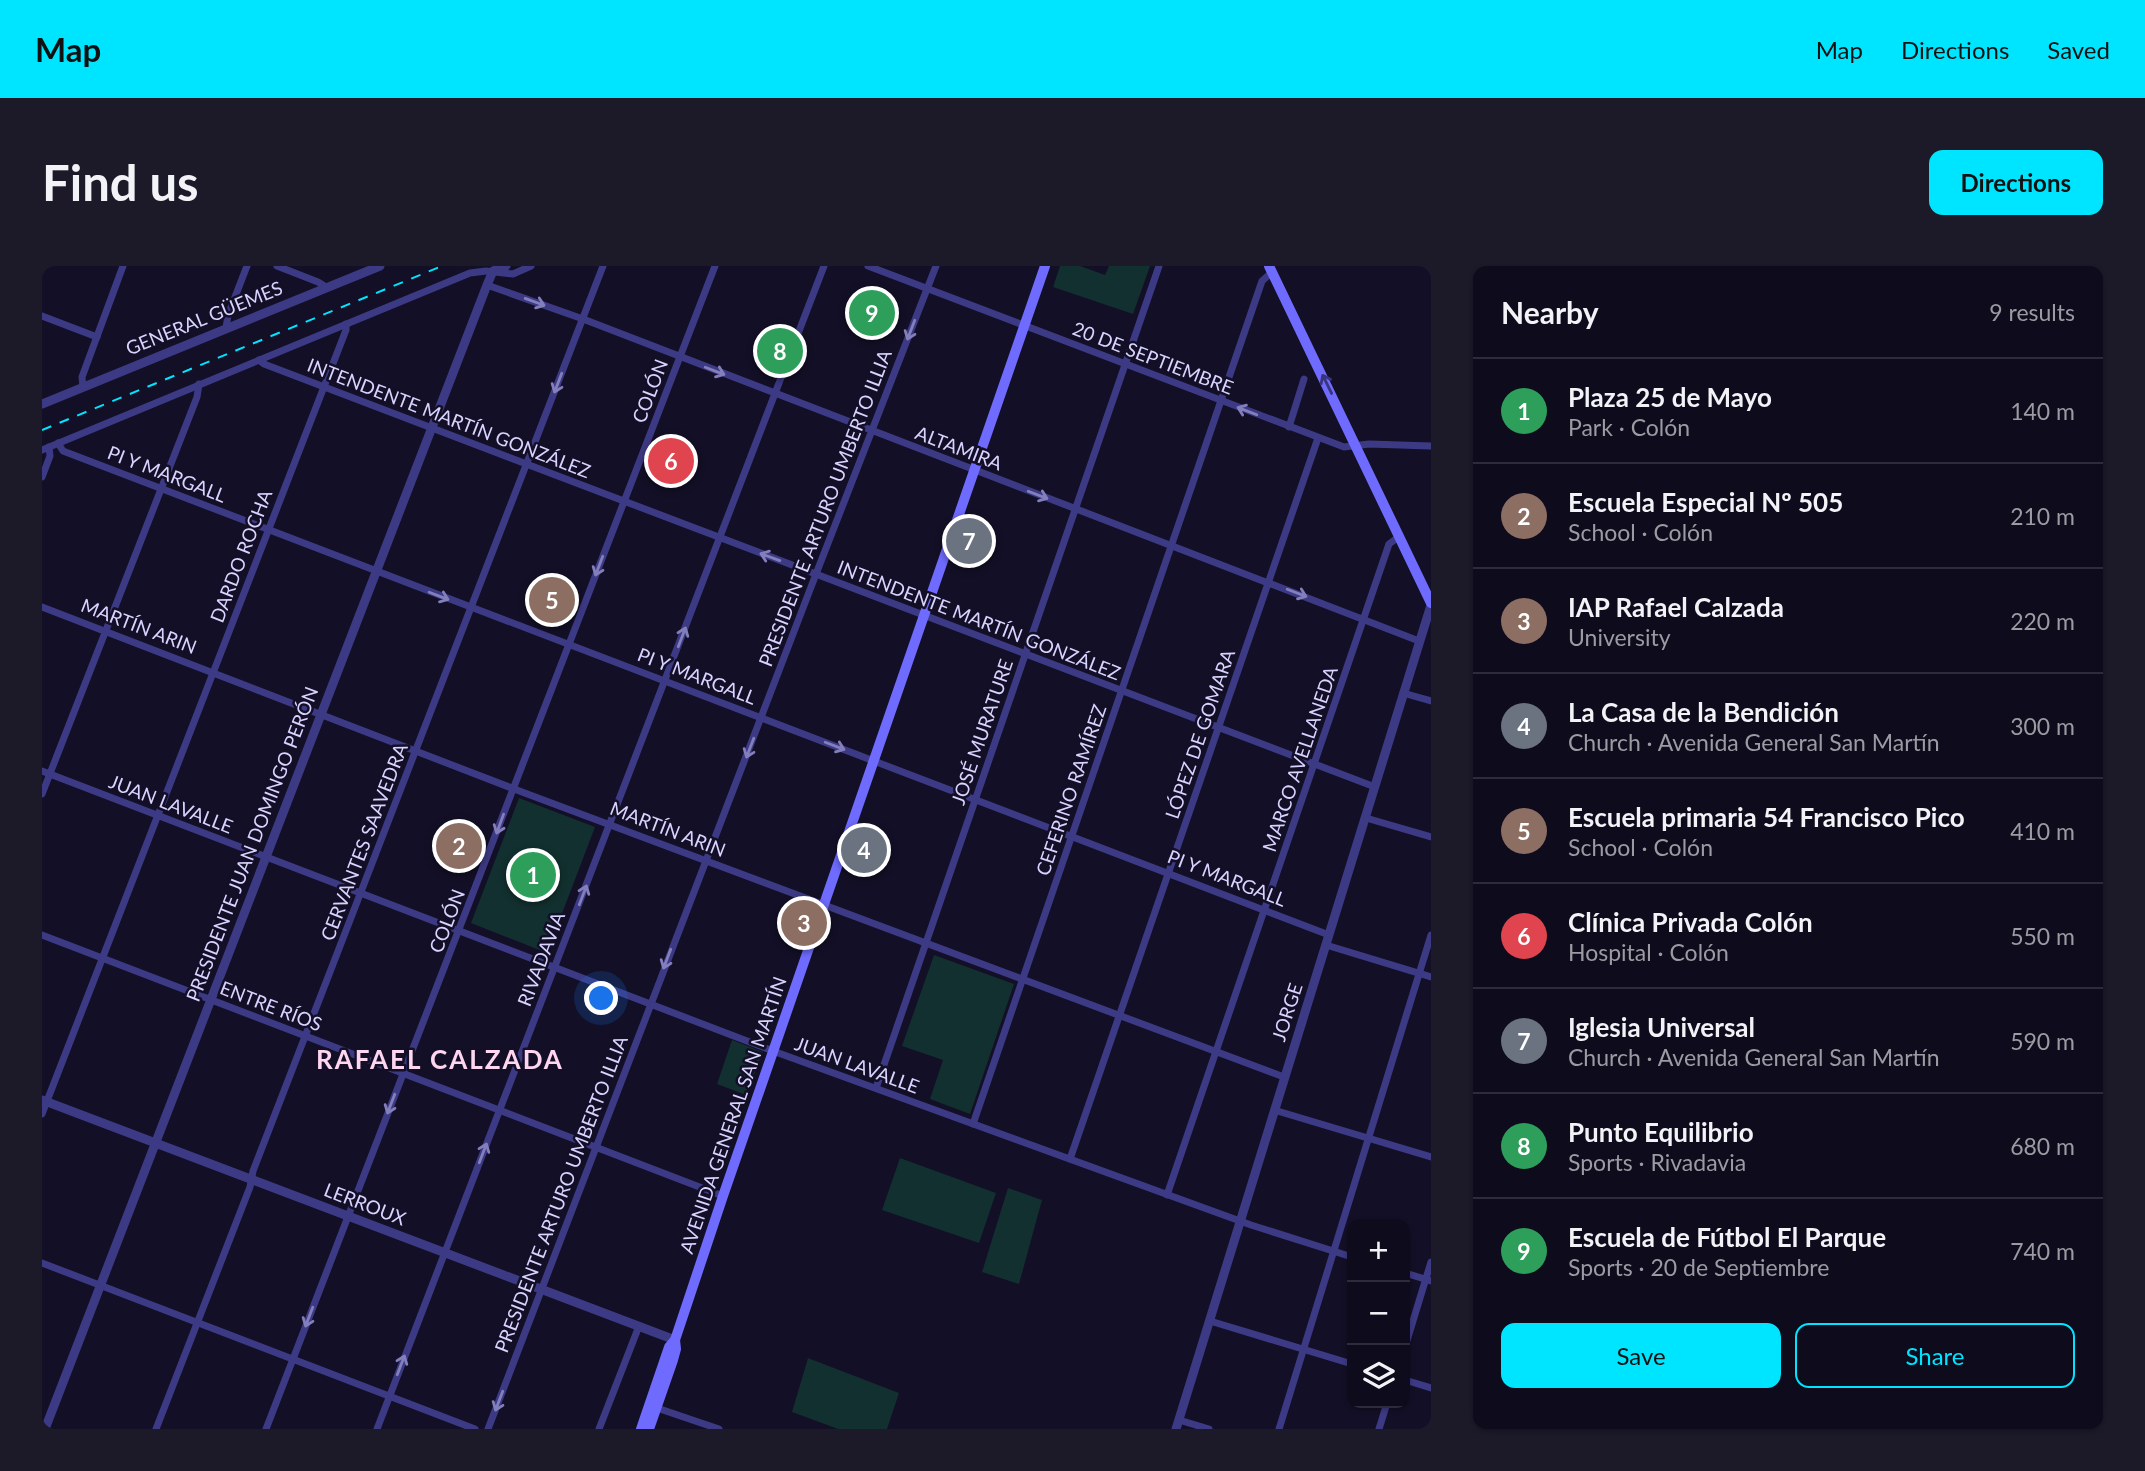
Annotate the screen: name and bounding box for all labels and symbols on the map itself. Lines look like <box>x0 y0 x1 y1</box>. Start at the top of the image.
street label: GENERAL GÜEMES <box>122 276 285 359</box>
pin: 9 <box>849 287 895 339</box>
one-way arrow <box>524 297 546 309</box>
street label: 20 DE SEPTIEMBRE <box>1070 316 1237 399</box>
one-way arrow <box>904 318 917 340</box>
pin: 8 <box>757 325 803 377</box>
street label: PRESIDENTE ARTURO UMBERTO ILLIA <box>753 346 896 670</box>
street label: INTENDENTE MARTÍN GONZÁLEZ <box>304 353 594 482</box>
street label: COLÓN <box>627 356 672 426</box>
one-way arrow <box>703 365 725 378</box>
one-way arrow <box>551 372 563 393</box>
one-way arrow <box>1319 374 1333 395</box>
one-way arrow <box>1236 404 1258 416</box>
street label: ALTAMIRA <box>912 420 1006 475</box>
pin: 6 <box>648 435 694 487</box>
street label: PI Y MARGALL <box>105 440 230 507</box>
street label: DARDO ROCHA <box>205 486 276 625</box>
one-way arrow <box>1027 489 1049 502</box>
pin: 7 <box>946 515 992 567</box>
one-way arrow <box>759 550 781 563</box>
one-way arrow <box>592 554 605 576</box>
street label: INTENDENTE MARTÍN GONZÁLEZ <box>834 555 1124 684</box>
pin: 5 <box>529 574 575 626</box>
one-way arrow <box>1285 588 1307 601</box>
one-way arrow <box>428 590 450 603</box>
street label: MARTÍN ARIN <box>78 593 200 658</box>
one-way arrow <box>676 626 689 648</box>
street label: PI Y MARGALL <box>635 642 760 709</box>
street label: LÓPEZ DE GOMARA <box>1160 646 1239 822</box>
street label: JOSÉ MURATURE <box>946 656 1017 808</box>
street label: MARCO AVELLANEDA <box>1257 663 1342 855</box>
street label: PRESIDENTE JUAN DOMINGO PERÓN <box>181 683 322 1004</box>
street label: CEFERINO RAMÍREZ <box>1030 701 1111 878</box>
one-way arrow <box>743 736 756 758</box>
street label: CERVANTES SAAVEDRA <box>315 740 412 944</box>
one-way arrow <box>824 740 846 753</box>
street label: JUAN LAVALLE <box>106 769 236 838</box>
street label: MARTÍN ARIN <box>607 796 729 861</box>
one-way arrow <box>493 812 505 834</box>
pin: 2 <box>436 820 482 872</box>
pin: 4 <box>841 824 887 876</box>
street label: PI Y MARGALL <box>1165 844 1290 911</box>
pin: 1 <box>510 849 556 901</box>
one-way arrow <box>577 885 590 906</box>
street label: COLÓN <box>424 886 469 956</box>
pin: 3 <box>781 897 827 949</box>
street label: RIVADAVIA <box>512 908 569 1009</box>
one-way arrow <box>660 948 673 970</box>
street label: AVENIDA GENERAL SAN MARTÍN <box>674 973 791 1256</box>
street label: ENTRE RÍOS <box>217 976 325 1035</box>
street label: JORGE <box>1266 980 1307 1044</box>
your location <box>584 981 618 1015</box>
street label: JUAN LAVALLE <box>792 1031 923 1098</box>
street label: PRESIDENTE ARTURO UMBERTO ILLIA <box>489 1032 632 1356</box>
district label: RAFAEL CALZADA <box>316 1043 564 1075</box>
one-way arrow <box>383 1093 396 1115</box>
one-way arrow <box>477 1142 490 1164</box>
street label: LERROUX <box>321 1177 410 1230</box>
one-way arrow <box>302 1305 315 1327</box>
one-way arrow <box>396 1355 409 1377</box>
one-way arrow <box>492 1389 504 1411</box>

